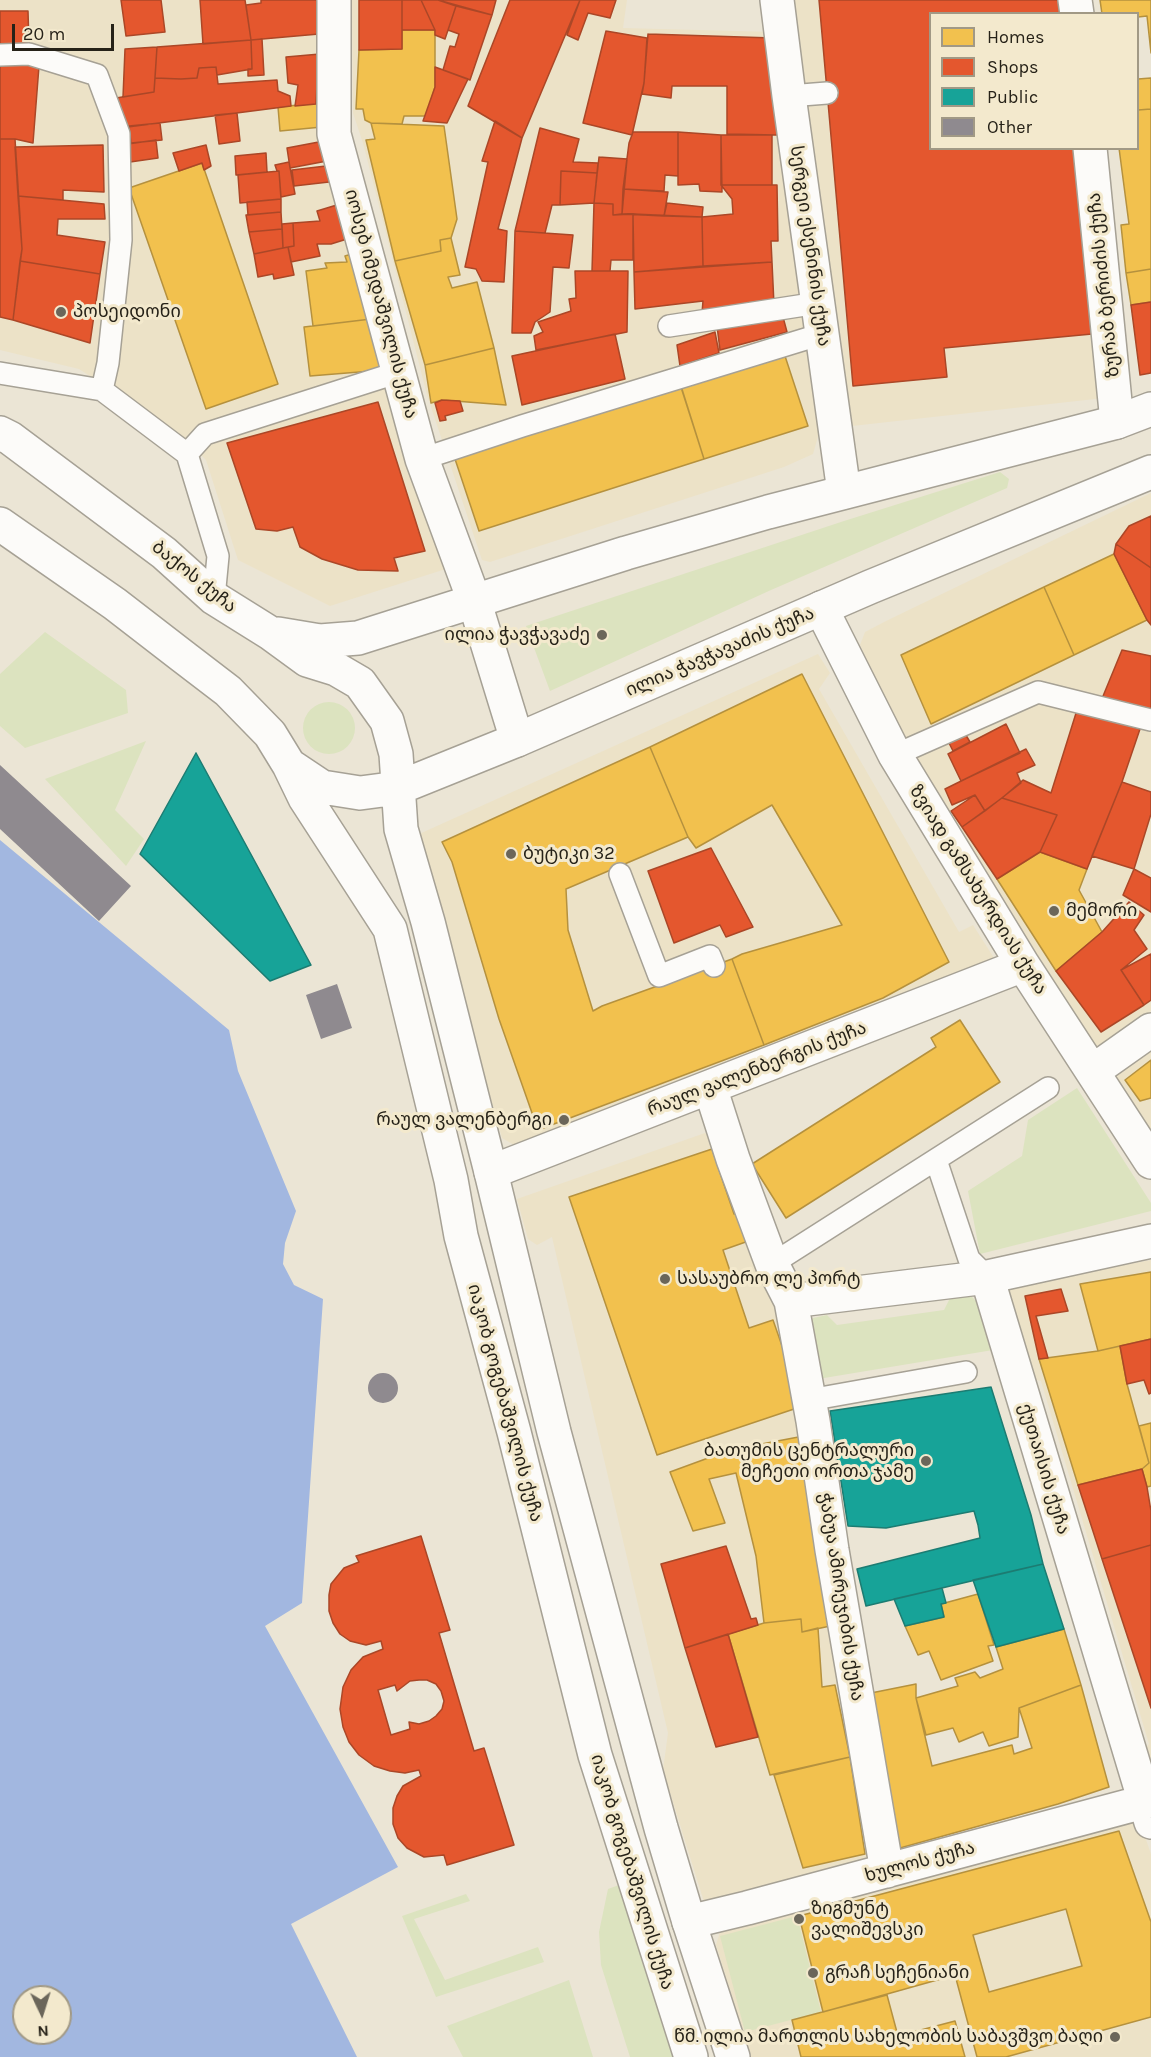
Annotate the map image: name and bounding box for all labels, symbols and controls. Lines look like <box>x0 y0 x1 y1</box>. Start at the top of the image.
scale bar <box>15 12 117 50</box>
legend <box>929 12 1139 150</box>
text: 20 m <box>23 23 65 45</box>
text: Homes <box>987 26 1044 48</box>
text: Shops <box>987 56 1039 78</box>
text: Public <box>987 86 1038 108</box>
text: Other <box>987 116 1032 138</box>
street label: სერგეი ესენინის ქუჩა <box>785 144 835 348</box>
street label: იოსებ იმედაშვილის ქუჩა <box>340 187 422 421</box>
street label: ზურაბ ბერიძის ქუჩა <box>1084 191 1124 379</box>
place label: პოსეიდონი <box>73 301 181 323</box>
marker: პოსეიდონი <box>54 305 68 319</box>
street label: ბაქოს ქუჩა <box>147 536 241 618</box>
street label: ილია ჭავჭავაძის ქუჩა <box>622 602 818 702</box>
place label: ილია ჭავჭავაძე <box>445 624 590 646</box>
marker: ილია ჭავჭავაძე <box>595 628 609 642</box>
street label: ზვიად გამსახურდიას ქუჩა <box>905 781 1051 999</box>
place label: ბუტიკი 32 <box>523 843 615 865</box>
marker: ბუტიკი 32 <box>504 847 518 861</box>
place label: მემორი <box>1066 900 1137 922</box>
marker: მემორი <box>1047 904 1061 918</box>
street label: რაულ ვალენბერგის ქუჩა <box>644 1017 870 1121</box>
place label: რაულ ვალენბერგი <box>376 1109 552 1131</box>
marker: რაულ ვალენბერგი <box>557 1113 571 1127</box>
place label: სასაუბრო ლე პორტ <box>677 1268 861 1290</box>
marker: სასაუბრო ლე პორტ <box>658 1272 672 1286</box>
street label: იაკობ გოგებაშვილის ქუჩა <box>463 1282 547 1524</box>
street label: ქუთაისის ქუჩა <box>1014 1401 1074 1537</box>
place label: ბათუმის ცენტრალური მეჩეთი ორთა ჯამე <box>704 1440 914 1482</box>
marker: ბათუმის ცენტრალური მეჩეთი ორთა ჯამე <box>919 1454 933 1468</box>
street label: ჭაბუა ამირეჯიბის ქუჩა <box>814 1491 868 1703</box>
street label: იაკობ გოგებაშვილის ქუჩა <box>586 1752 678 1992</box>
street label: ხულოს ქუჩა <box>863 1837 977 1887</box>
place label: ზიგმუნტ ვალიშევსკი <box>811 1898 924 1940</box>
marker: ზიგმუნტ ვალიშევსკი <box>792 1912 806 1926</box>
place label: გრაჩ სეჩენიანი <box>825 1962 969 1984</box>
marker: გრაჩ სეჩენიანი <box>806 1966 820 1980</box>
north arrow <box>12 1985 72 2045</box>
text: N <box>37 2022 50 2041</box>
place label: წმ. ილია მართლის სახელობის საბავშვო ბაღი <box>674 2026 1103 2048</box>
marker: წმ. ილია მართლის სახელობის საბავშვო ბაღი <box>1108 2030 1122 2044</box>

